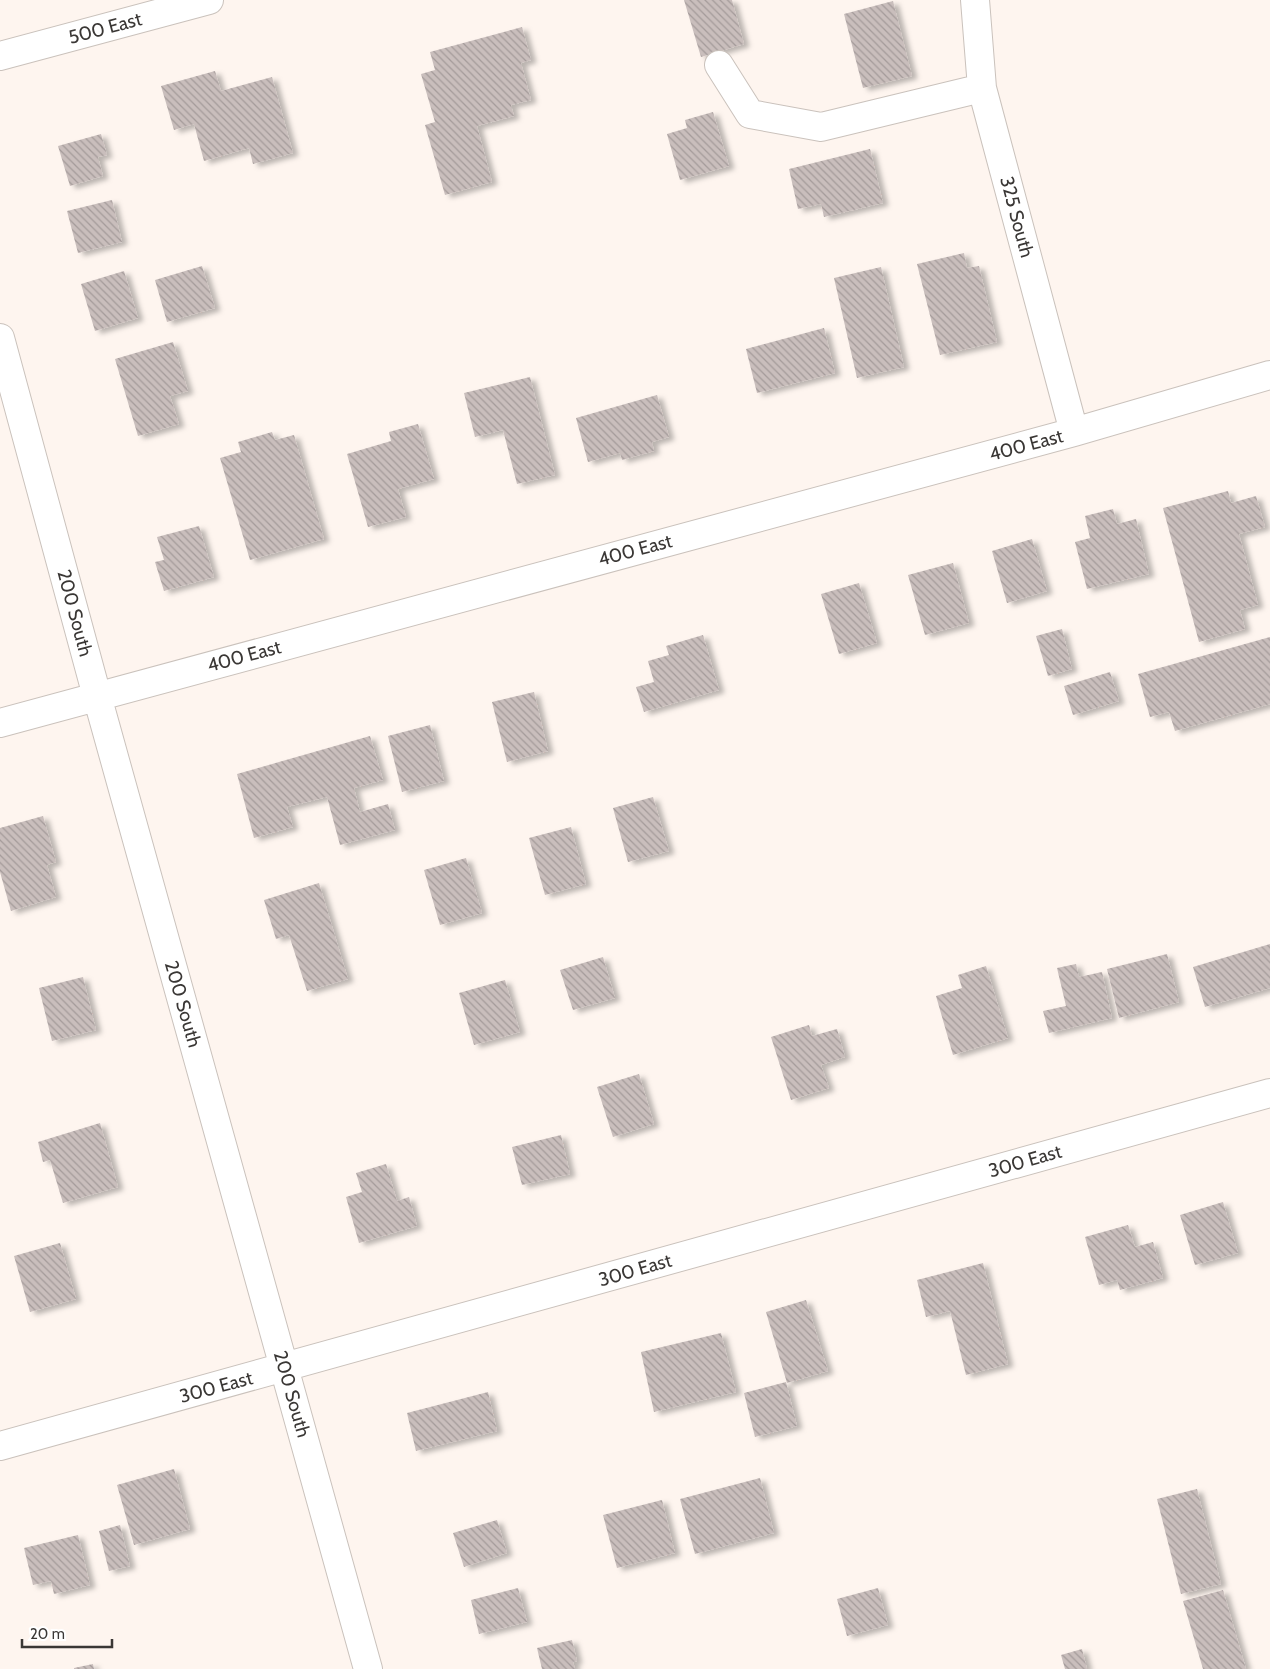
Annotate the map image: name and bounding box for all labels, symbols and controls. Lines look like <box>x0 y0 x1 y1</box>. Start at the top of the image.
street label: 500 East <box>66 7 145 49</box>
street label: 325 South <box>995 174 1039 260</box>
street label: 400 East <box>986 424 1066 466</box>
street label: 400 East <box>595 529 675 571</box>
street label: 200 South <box>52 567 98 659</box>
street label: 400 East <box>204 635 284 677</box>
street label: 200 South <box>160 958 206 1050</box>
street label: 300 East <box>986 1139 1065 1182</box>
street label: 300 East <box>596 1248 675 1291</box>
street label: 200 South <box>269 1348 315 1440</box>
street label: 300 East <box>177 1366 256 1408</box>
scale bar <box>22 1616 112 1648</box>
text: 20 m <box>30 1625 65 1643</box>

